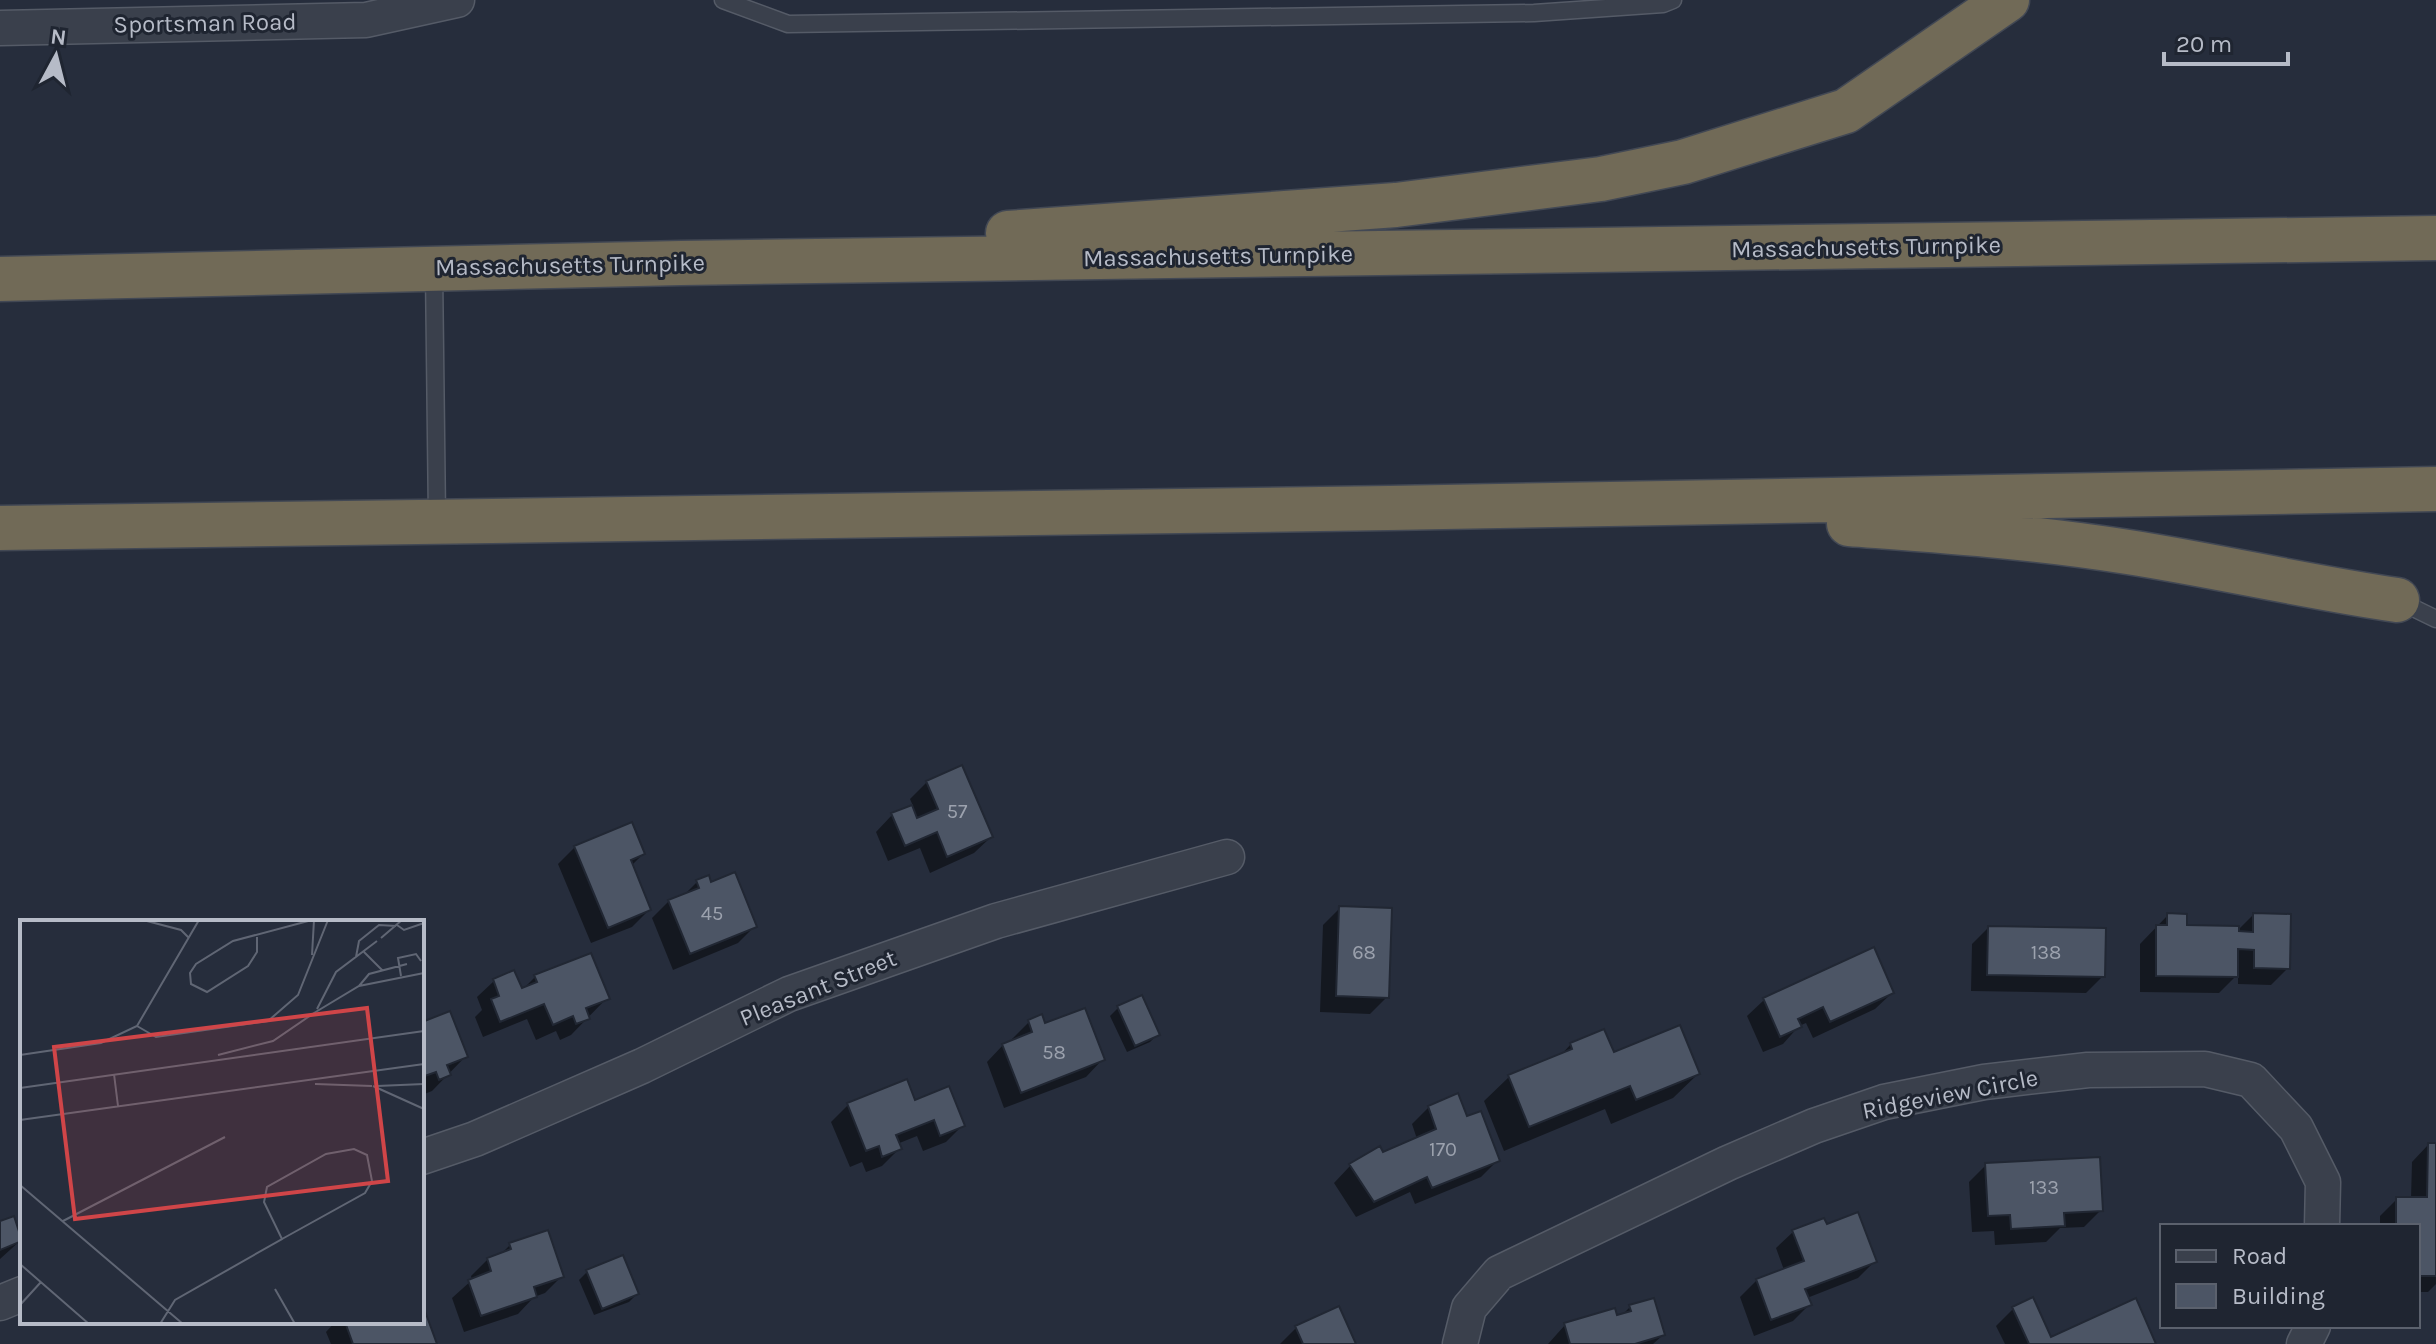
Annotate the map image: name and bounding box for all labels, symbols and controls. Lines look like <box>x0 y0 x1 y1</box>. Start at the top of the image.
street label: Sportsman Road <box>113 7 297 39</box>
north arrow <box>16 16 96 96</box>
scale bar <box>2164 16 2288 66</box>
text: N <box>49 23 68 51</box>
text: 20 m <box>2176 30 2232 58</box>
street label: Massachusetts Turnpike <box>1731 231 2001 263</box>
street label: Massachusetts Turnpike <box>1083 240 1353 272</box>
street label: Massachusetts Turnpike <box>435 249 705 281</box>
house number: 57 <box>947 800 968 823</box>
house number: 45 <box>701 902 723 925</box>
inset map <box>20 920 424 1324</box>
house number: 68 <box>1352 941 1376 964</box>
house number: 138 <box>2031 941 2061 964</box>
street label: Pleasant Street <box>736 944 900 1032</box>
house number: 58 <box>1042 1041 1066 1064</box>
street label: Ridgeview Circle <box>1860 1063 2040 1125</box>
house number: 170 <box>1429 1138 1457 1161</box>
house number: 133 <box>2029 1176 2059 1199</box>
legend <box>2160 1224 2420 1328</box>
text: Road <box>2232 1242 2287 1270</box>
text: Building <box>2232 1282 2325 1310</box>

